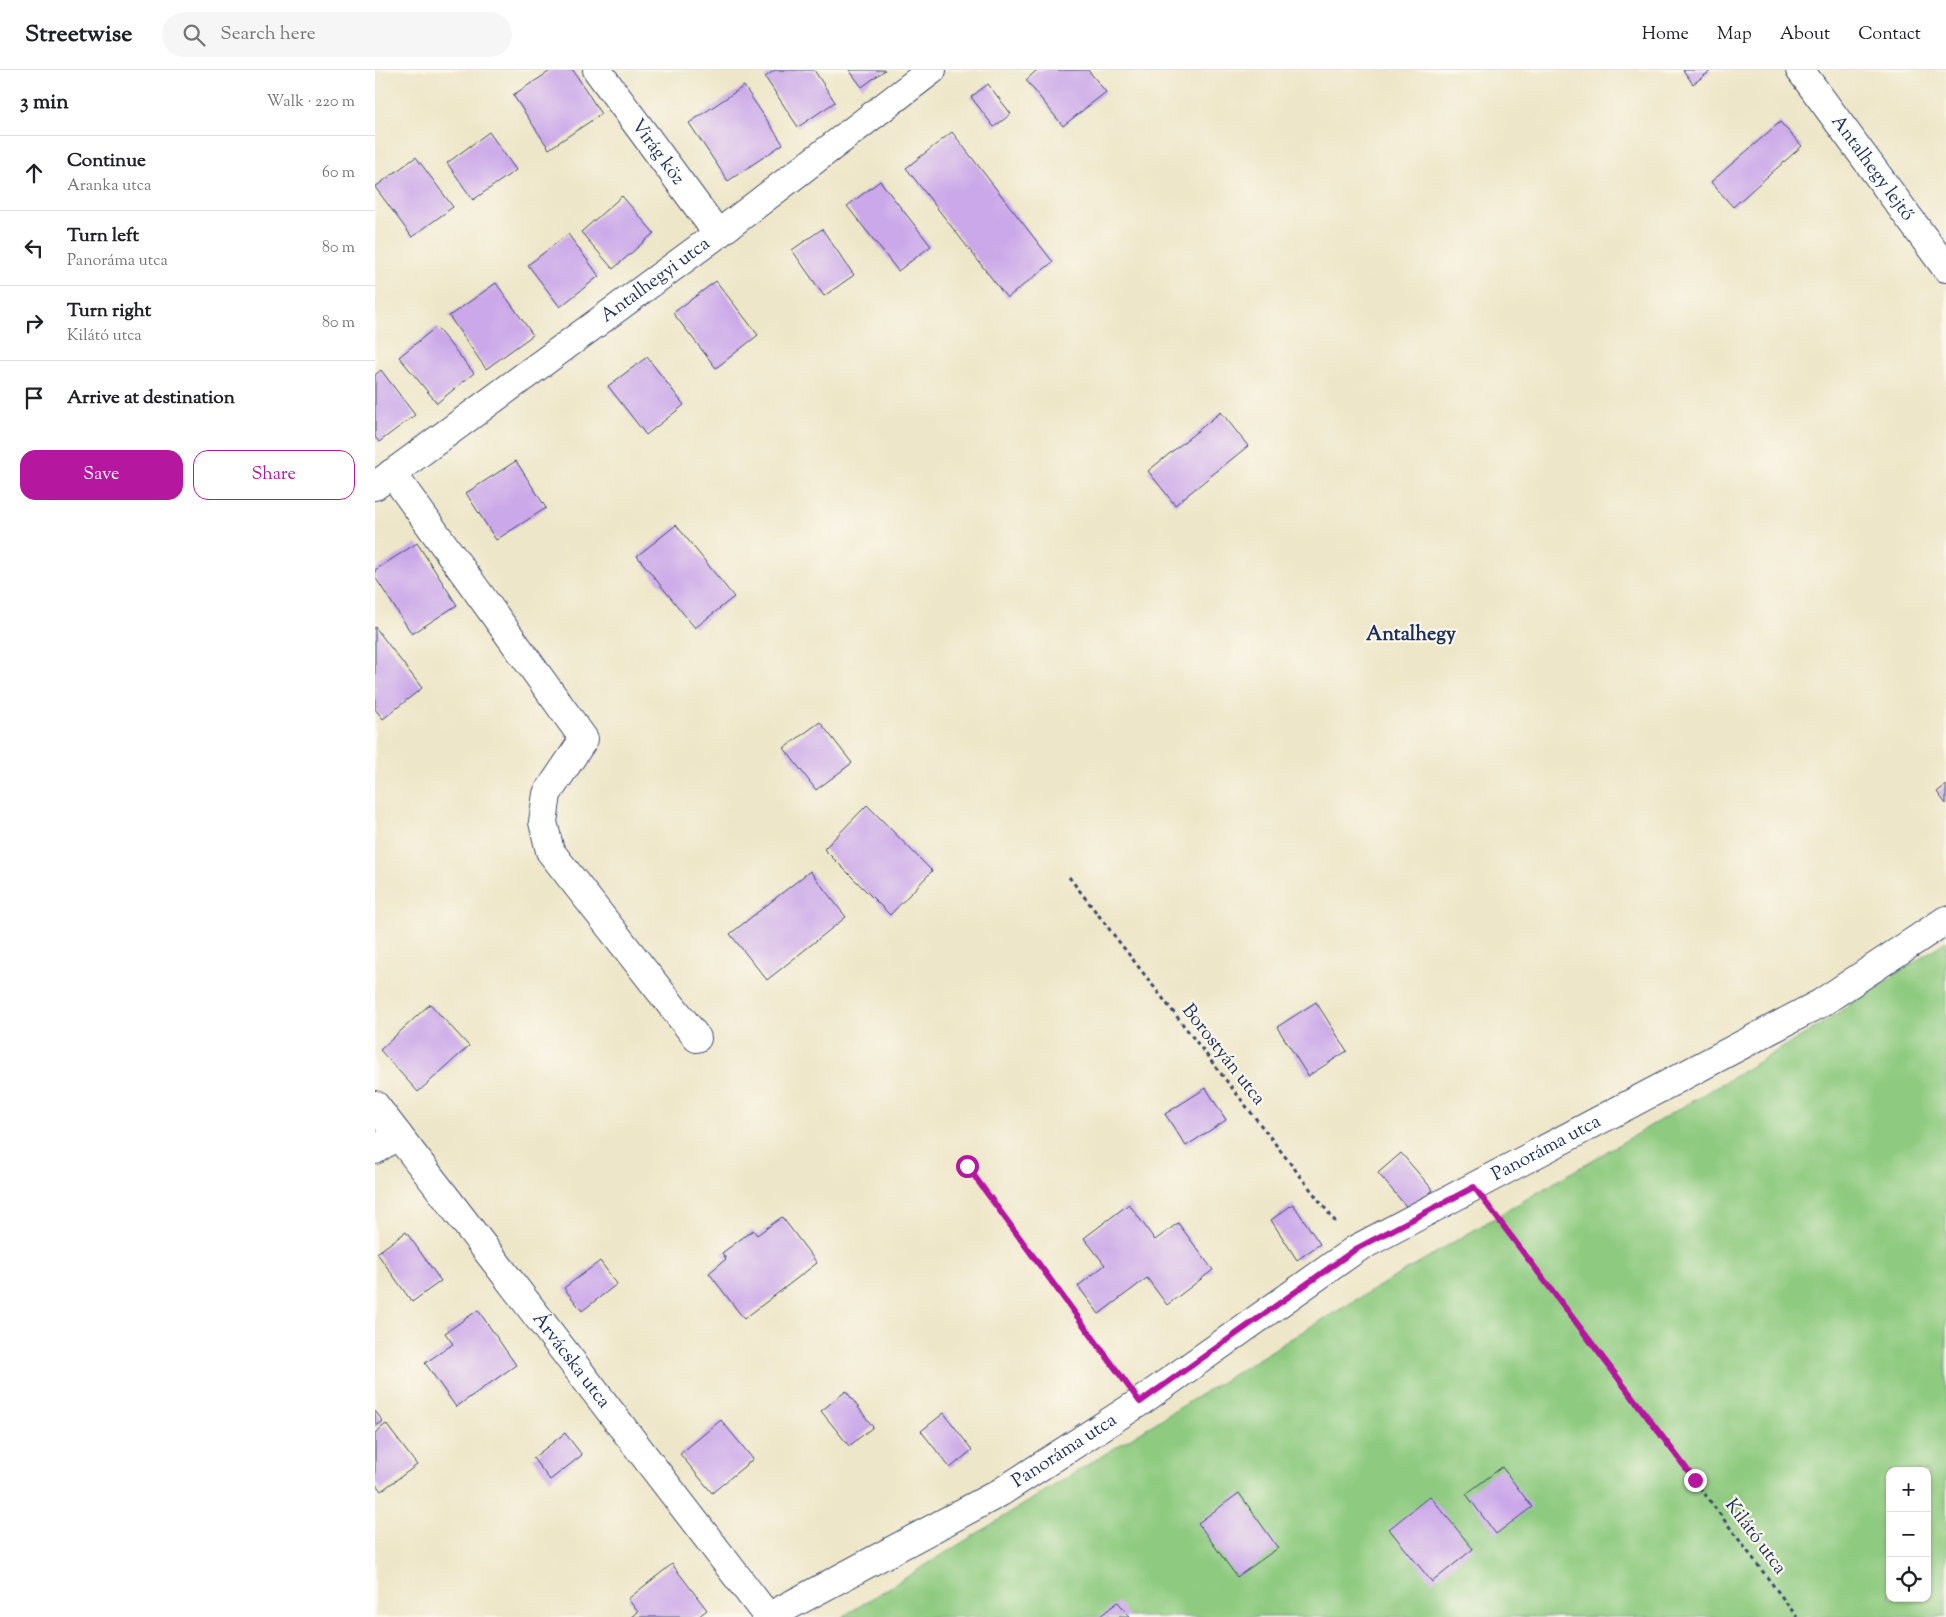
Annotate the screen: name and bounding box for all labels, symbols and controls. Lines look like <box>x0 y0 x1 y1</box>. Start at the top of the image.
search box <box>162 12 512 57</box>
text: Streetwise <box>25 18 132 52</box>
icon: search <box>180 21 208 49</box>
text: Search here <box>220 21 316 48</box>
text: Home <box>1642 22 1689 48</box>
text: Map <box>1717 22 1752 48</box>
text: About <box>1780 22 1830 48</box>
text: Contact <box>1858 22 1921 48</box>
text: 3 min <box>20 88 69 118</box>
text: Walk · 220 m <box>267 91 355 114</box>
street label: Antalhegy lejtő <box>1824 110 1921 227</box>
street label: Virág köz <box>624 113 691 191</box>
text: Continue <box>67 148 146 175</box>
icon: ahead <box>20 159 48 187</box>
text: 60 m <box>322 162 355 185</box>
text: Aranka utca <box>67 175 151 198</box>
text: Turn left <box>67 223 139 250</box>
street label: Antalhegyi utca <box>595 230 716 329</box>
icon: left <box>20 234 48 262</box>
text: 80 m <box>322 237 355 260</box>
text: Panoráma utca <box>67 250 168 273</box>
text: Turn right <box>67 298 151 325</box>
icon: right <box>20 309 48 337</box>
text: 80 m <box>322 312 355 335</box>
text: Kilátó utca <box>67 325 142 348</box>
icon: arrive <box>20 384 48 412</box>
text: Arrive at destination <box>67 385 235 412</box>
button: Save <box>20 450 183 500</box>
button: Share <box>193 450 355 500</box>
district label: Antalhegy <box>1366 621 1456 650</box>
street label: Borostyán utca <box>1175 999 1271 1112</box>
street label: Panoráma utca <box>1487 1108 1606 1188</box>
route start <box>956 1155 979 1178</box>
street label: Árvácska utca <box>525 1307 617 1414</box>
street label: Panoráma utca <box>1007 1407 1122 1495</box>
map controls <box>1886 1467 1931 1602</box>
button: + <box>1886 1467 1931 1512</box>
route end <box>1684 1469 1707 1492</box>
street label: Kilátó utca <box>1718 1493 1793 1581</box>
button: − <box>1886 1512 1931 1557</box>
button: locate <box>1886 1557 1931 1602</box>

